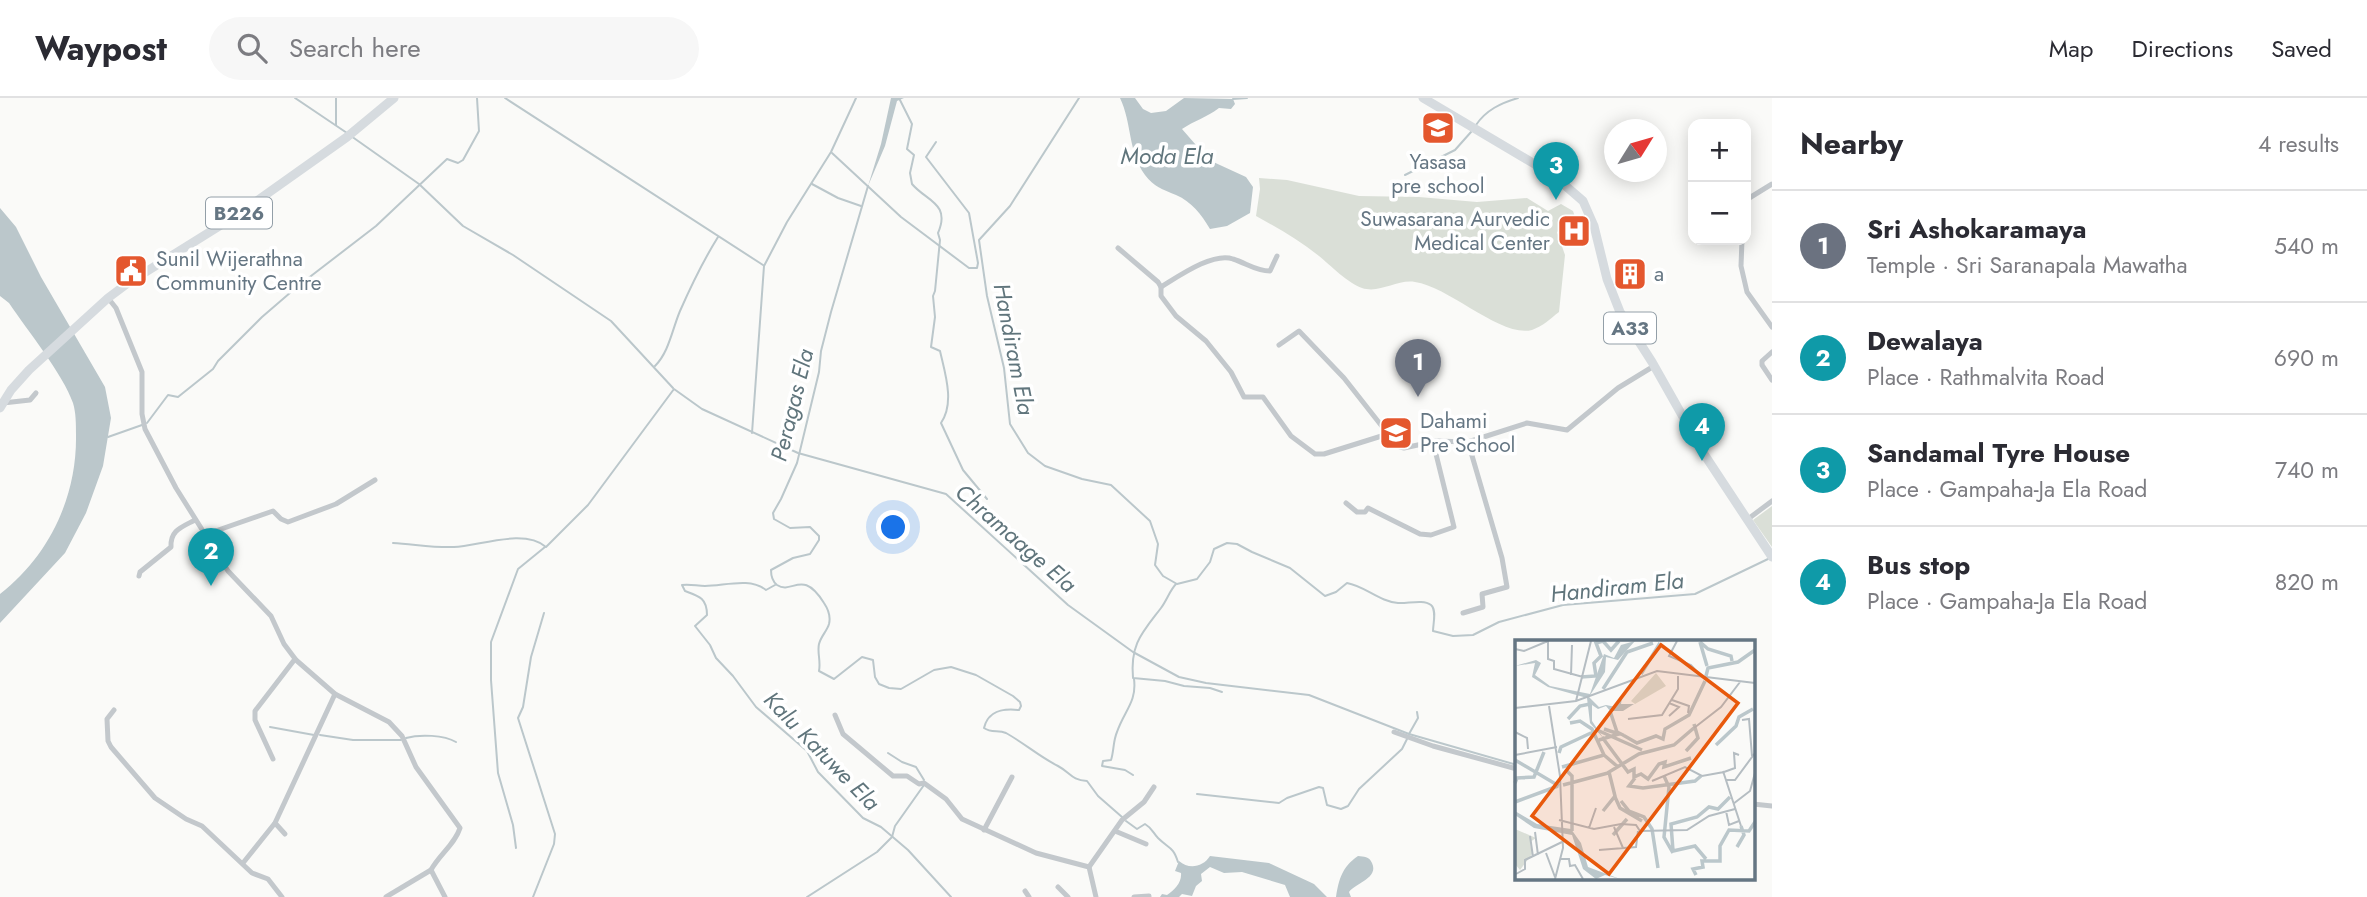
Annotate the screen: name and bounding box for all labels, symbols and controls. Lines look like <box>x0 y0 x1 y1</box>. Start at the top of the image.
search box <box>209 17 699 80</box>
text: Waypost <box>35 25 167 72</box>
icon: search <box>233 29 271 67</box>
text: Search here <box>289 29 421 67</box>
text: Map <box>2049 31 2094 66</box>
text: Directions <box>2132 31 2233 66</box>
text: Saved <box>2271 31 2332 66</box>
school or university icon: Yasasa pre school <box>1419 109 1457 147</box>
north arrow <box>1604 119 1667 182</box>
map controls <box>1688 119 1751 245</box>
button: + <box>1688 119 1751 182</box>
text: Nearby <box>1800 122 1903 165</box>
text: 4 results <box>2258 127 2339 161</box>
water label: Moda Ela <box>1121 139 1214 173</box>
pin: 3 <box>1533 142 1579 200</box>
place label: Yasasa pre school <box>1391 147 1485 201</box>
button: − <box>1688 182 1751 245</box>
road number: B226 <box>206 197 272 228</box>
place label: Suwasarana Aurvedic Medical Center <box>1360 204 1551 258</box>
text: Sri Ashokaramaya <box>1867 210 2087 248</box>
hospital icon: Suwasarana Aurvedic Medical Center <box>1555 212 1593 250</box>
text: 1 <box>1817 229 1829 263</box>
text: 540 m <box>2274 229 2339 263</box>
place label: Sunil Wijerathna Community Centre <box>156 244 322 298</box>
text: Temple · Sri Saranapala Mawatha <box>1867 248 2188 282</box>
public building icon: Sunil Wijerathna Community Centre <box>112 252 150 290</box>
building icon: a <box>1611 255 1649 293</box>
place label: a <box>1654 259 1664 289</box>
water label: Handiram Ela <box>985 280 1044 418</box>
road number: A33 <box>1604 312 1656 344</box>
text: Dewalaya <box>1867 322 1983 360</box>
pin: 1 <box>1395 339 1441 397</box>
text: 2 <box>1815 341 1831 375</box>
text: 690 m <box>2274 341 2339 375</box>
water label: Peragas Ela <box>762 345 822 465</box>
text: Place · Rathmalvita Road <box>1867 360 2105 394</box>
pin: 4 <box>1679 403 1725 461</box>
place label: Dahami Pre School <box>1420 406 1515 460</box>
school or university icon: Dahami Pre School <box>1377 414 1415 452</box>
text: Sandamal Tyre House <box>1867 434 2130 472</box>
text: 3 <box>1816 453 1830 487</box>
text: 740 m <box>2275 453 2339 487</box>
text: Place · Gampaha-Ja Ela Road <box>1867 472 2147 506</box>
water label: Chramaage Ela <box>948 475 1085 601</box>
your location <box>876 510 910 544</box>
pin: 2 <box>188 528 234 586</box>
text: Bus stop <box>1867 546 1970 584</box>
water label: Handiram Ela <box>1549 563 1686 611</box>
text: 4 <box>1815 565 1831 599</box>
text: 820 m <box>2275 565 2339 599</box>
text: Place · Gampaha-Ja Ela Road <box>1867 584 2147 618</box>
inset map <box>1515 640 1755 880</box>
water label: Kalu Katuwe Ela <box>756 683 888 819</box>

